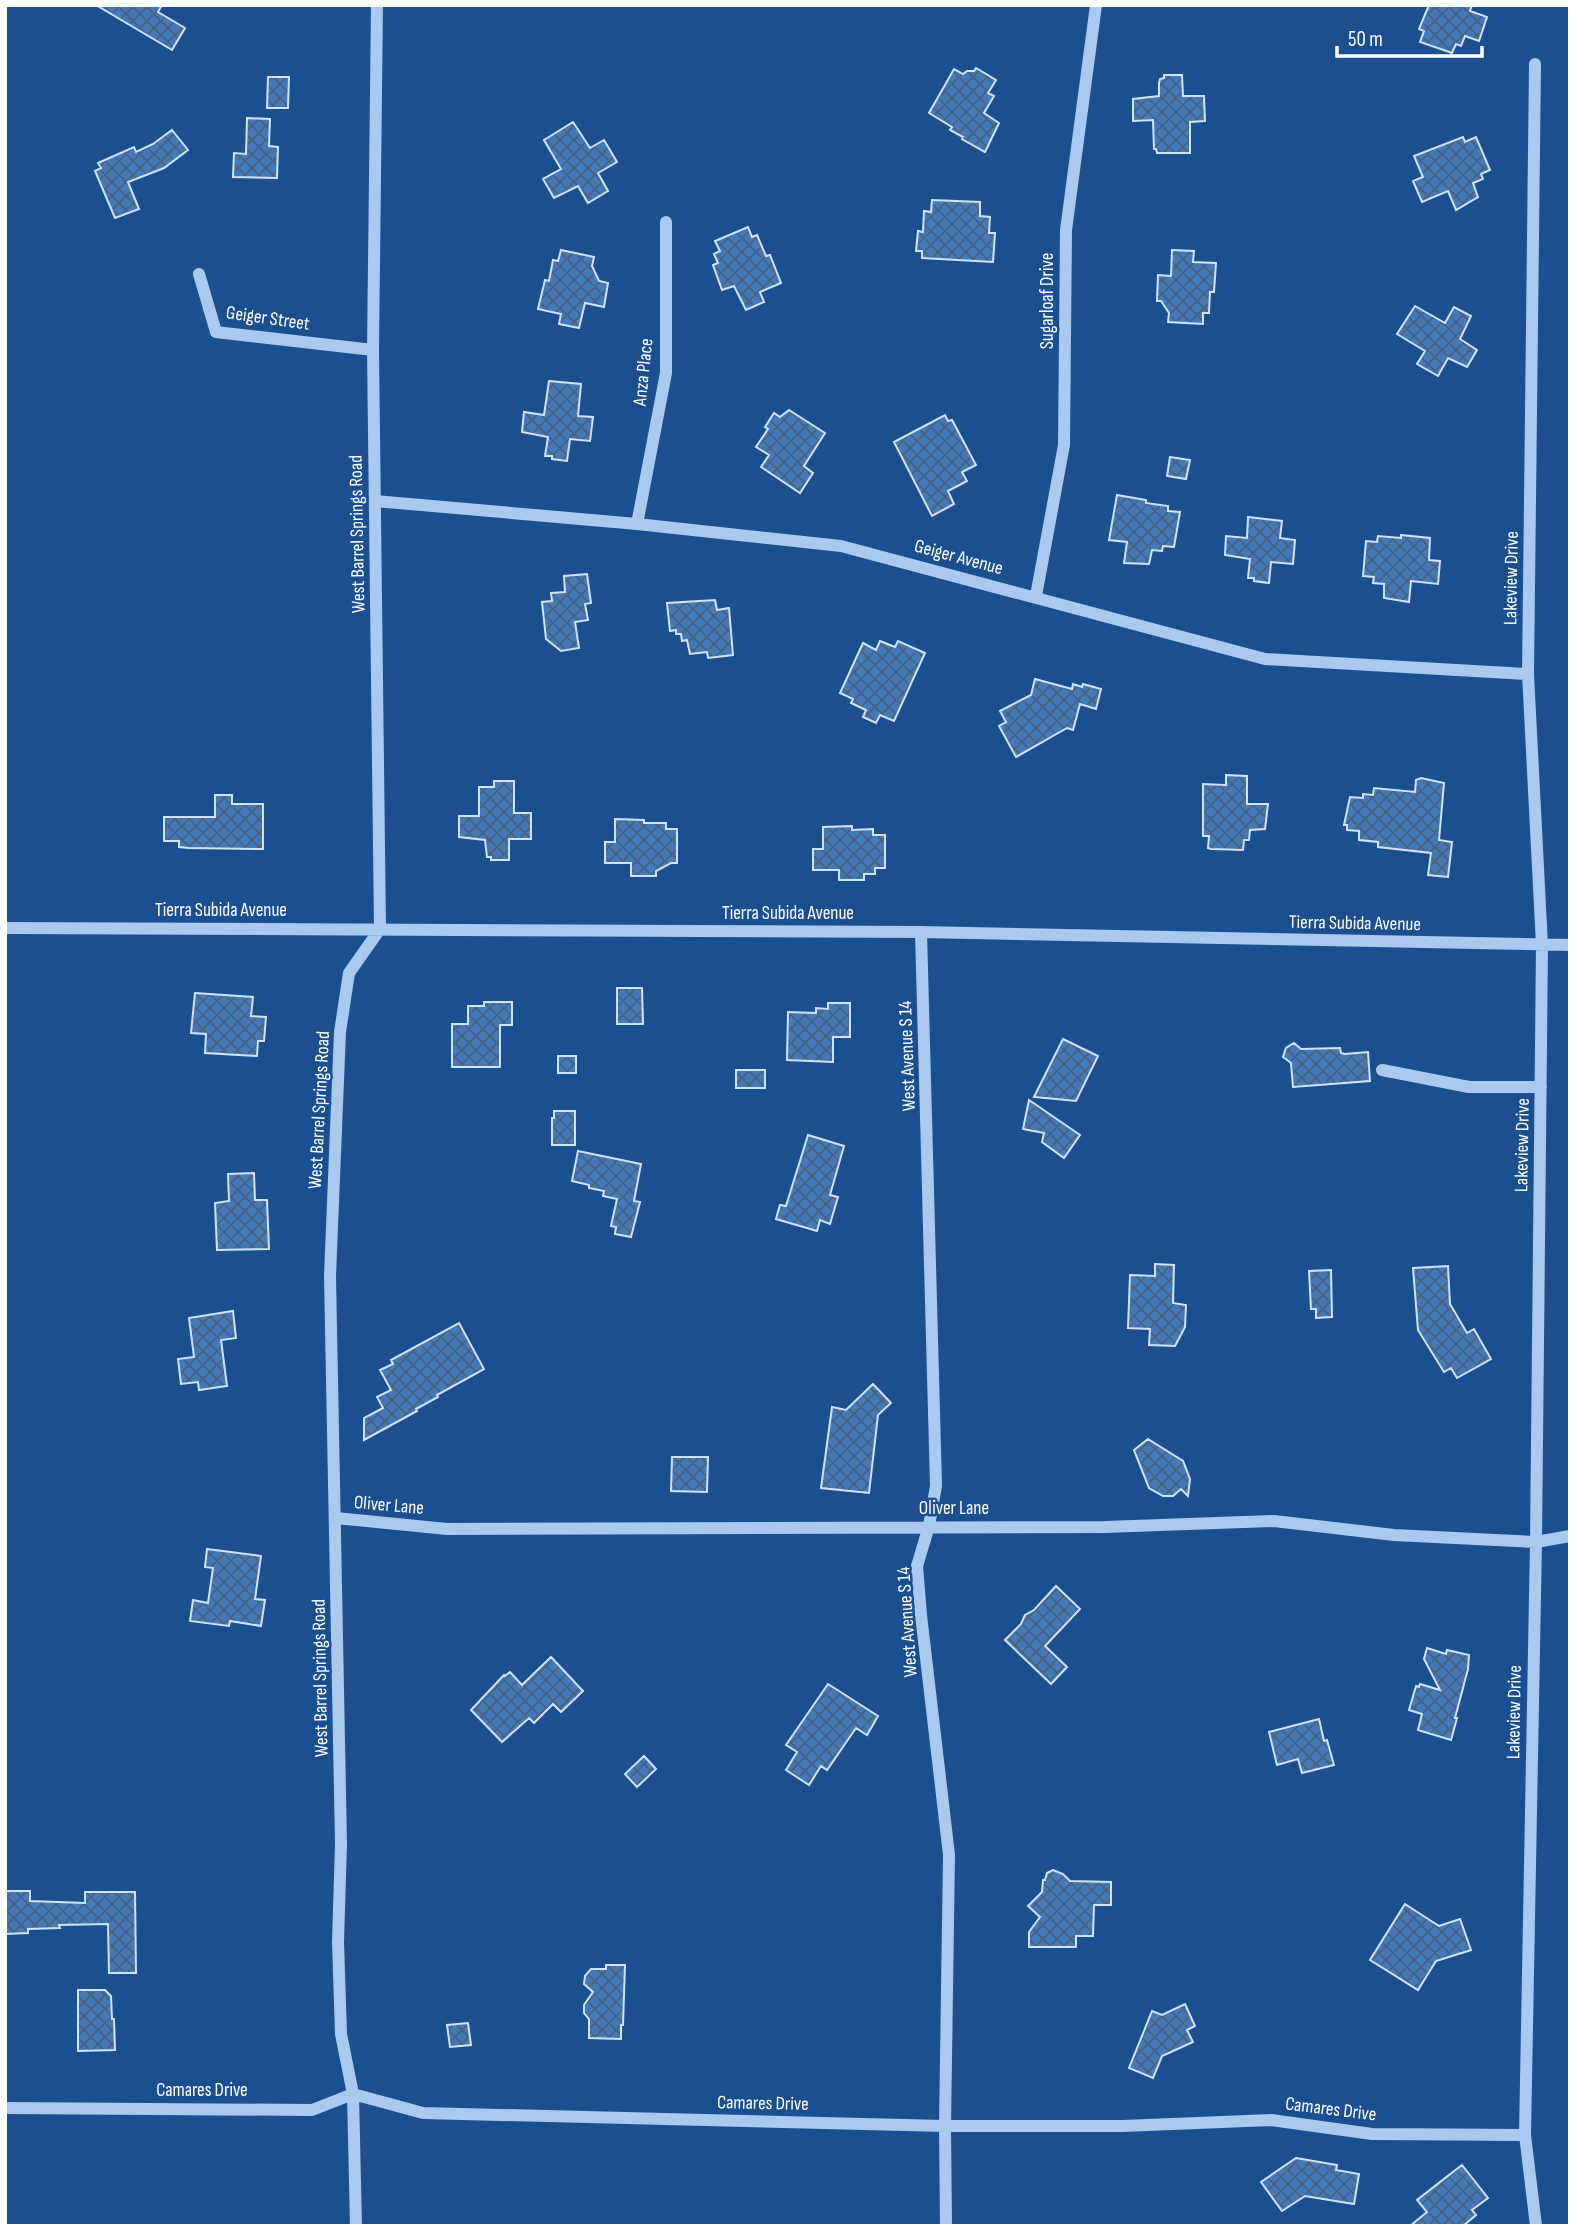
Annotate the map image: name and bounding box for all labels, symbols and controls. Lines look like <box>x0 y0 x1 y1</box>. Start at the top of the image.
scale bar <box>1337 14 1482 58</box>
text: 50 m <box>1348 27 1383 52</box>
street label: Sugarloaf Drive <box>1036 253 1059 349</box>
street label: Geiger Street <box>224 301 311 336</box>
street label: Anza Place <box>628 337 658 408</box>
street label: West Barrel Springs Road <box>345 455 370 613</box>
street label: Lakeview Drive <box>1499 531 1524 625</box>
street label: Geiger Avenue <box>912 535 1005 580</box>
street label: Tierra Subida Avenue <box>155 899 287 922</box>
street label: Tierra Subida Avenue <box>722 902 854 925</box>
street label: Tierra Subida Avenue <box>1289 911 1421 936</box>
street label: West Avenue S 14 <box>894 1000 921 1112</box>
street label: West Barrel Springs Road <box>304 1031 335 1190</box>
street label: Lakeview Drive <box>1510 1098 1535 1192</box>
street label: Oliver Lane <box>353 1491 425 1520</box>
street label: Oliver Lane <box>919 1497 989 1520</box>
street label: West Avenue S 14 <box>892 1566 923 1678</box>
street label: West Barrel Springs Road <box>308 1599 333 1757</box>
street label: Lakeview Drive <box>1502 1665 1527 1759</box>
street label: Camares Drive <box>156 2079 248 2102</box>
street label: Camares Drive <box>717 2091 809 2116</box>
street label: Camares Drive <box>1284 2092 1378 2126</box>

